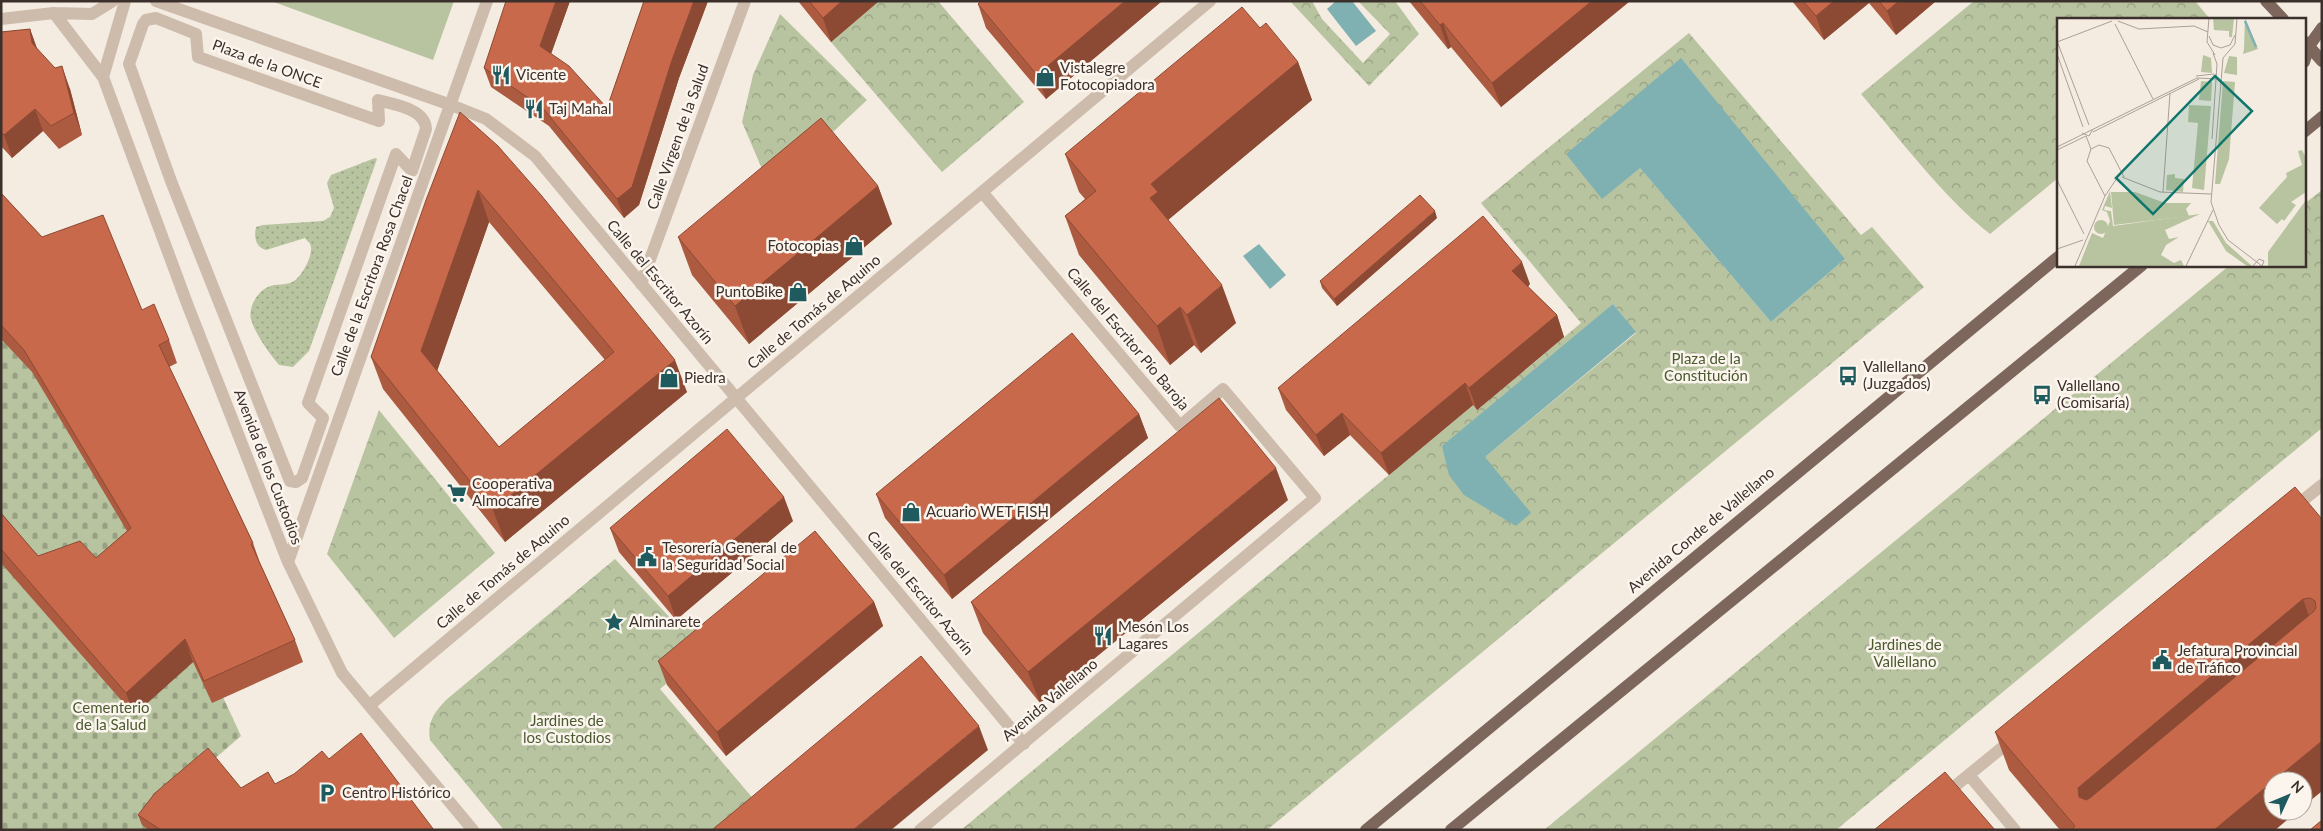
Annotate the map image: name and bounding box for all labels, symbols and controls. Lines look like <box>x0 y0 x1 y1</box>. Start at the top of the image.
inset map <box>2057 18 2306 266</box>
street label: Plaza de la ONCE <box>210 35 325 91</box>
place label: Vistalegre Fotocopiadora <box>1060 58 1155 93</box>
street label: Calle Virgen de la Salud <box>642 61 712 212</box>
restaurant icon: Vicente <box>490 64 512 86</box>
place label: Vicente <box>516 65 566 83</box>
shop icon: Vistalegre Fotocopiadora <box>1034 66 1056 88</box>
restaurant icon: Taj Mahal <box>523 98 545 120</box>
place label: Taj Mahal <box>549 99 612 117</box>
street label: Calle de la Escritora Rosa Chacel <box>326 173 416 379</box>
street label: Calle del Escritor Azorín <box>604 216 718 347</box>
shop icon: Fotocopias <box>843 235 865 257</box>
place label: Fotocopias <box>767 236 839 254</box>
street label: Calle de Tomás de Aquino <box>743 250 884 372</box>
street label: Calle del Escritor Pío Baroja <box>1064 263 1194 413</box>
shop icon: PuntoBike <box>787 281 809 303</box>
place label: PuntoBike <box>716 282 783 300</box>
park label: Plaza de la Constitución <box>1664 349 1748 384</box>
place label: Vallellano (Juzgados) <box>1863 357 1931 392</box>
bus stop icon: Vallellano (Juzgados) <box>1837 365 1859 387</box>
shop icon: Piedra <box>658 367 680 389</box>
place label: Piedra <box>684 368 726 386</box>
place label: Vallellano (Comisaría) <box>2057 376 2129 411</box>
bus stop icon: Vallellano (Comisaría) <box>2031 384 2053 406</box>
street label: Avenida de los Custodios <box>231 386 307 547</box>
street label: Avenida Conde de Vallellano <box>1623 463 1777 596</box>
place label: Cooperativa Almocafre <box>472 474 552 509</box>
supermarket icon: Cooperativa Almocafre <box>446 482 468 504</box>
shop icon: Acuario WET FISH <box>900 501 922 523</box>
place label: Acuario WET FISH <box>926 502 1049 520</box>
street label: Calle de Tomás de Aquino <box>432 510 573 632</box>
street label: Calle del Escritor Azorín <box>864 527 978 658</box>
place label: Tesorería General de la Seguridad Social <box>662 538 797 573</box>
public building icon: Tesorería General de la Seguridad Social <box>636 546 658 568</box>
place icon: Alminarete <box>603 611 625 633</box>
place label: Alminarete <box>629 612 701 630</box>
place label: Mesón Los Lagares <box>1118 617 1189 652</box>
restaurant icon: Mesón Los Lagares <box>1092 625 1114 647</box>
park label: Jardines de Vallellano <box>1868 635 1942 670</box>
place label: Jefatura Provincial de Tráfico <box>2177 641 2298 676</box>
public building icon: Jefatura Provincial de Tráfico <box>2151 649 2173 671</box>
street label: Avenida Vallellano <box>998 654 1101 744</box>
park label: Cementerio de la Salud <box>72 698 150 733</box>
park label: Jardines de los Custodios <box>523 711 611 746</box>
north arrow <box>2263 771 2313 821</box>
text: N <box>2288 777 2308 796</box>
parking icon: Centro Histórico <box>316 782 338 804</box>
place label: Centro Histórico <box>342 783 451 801</box>

